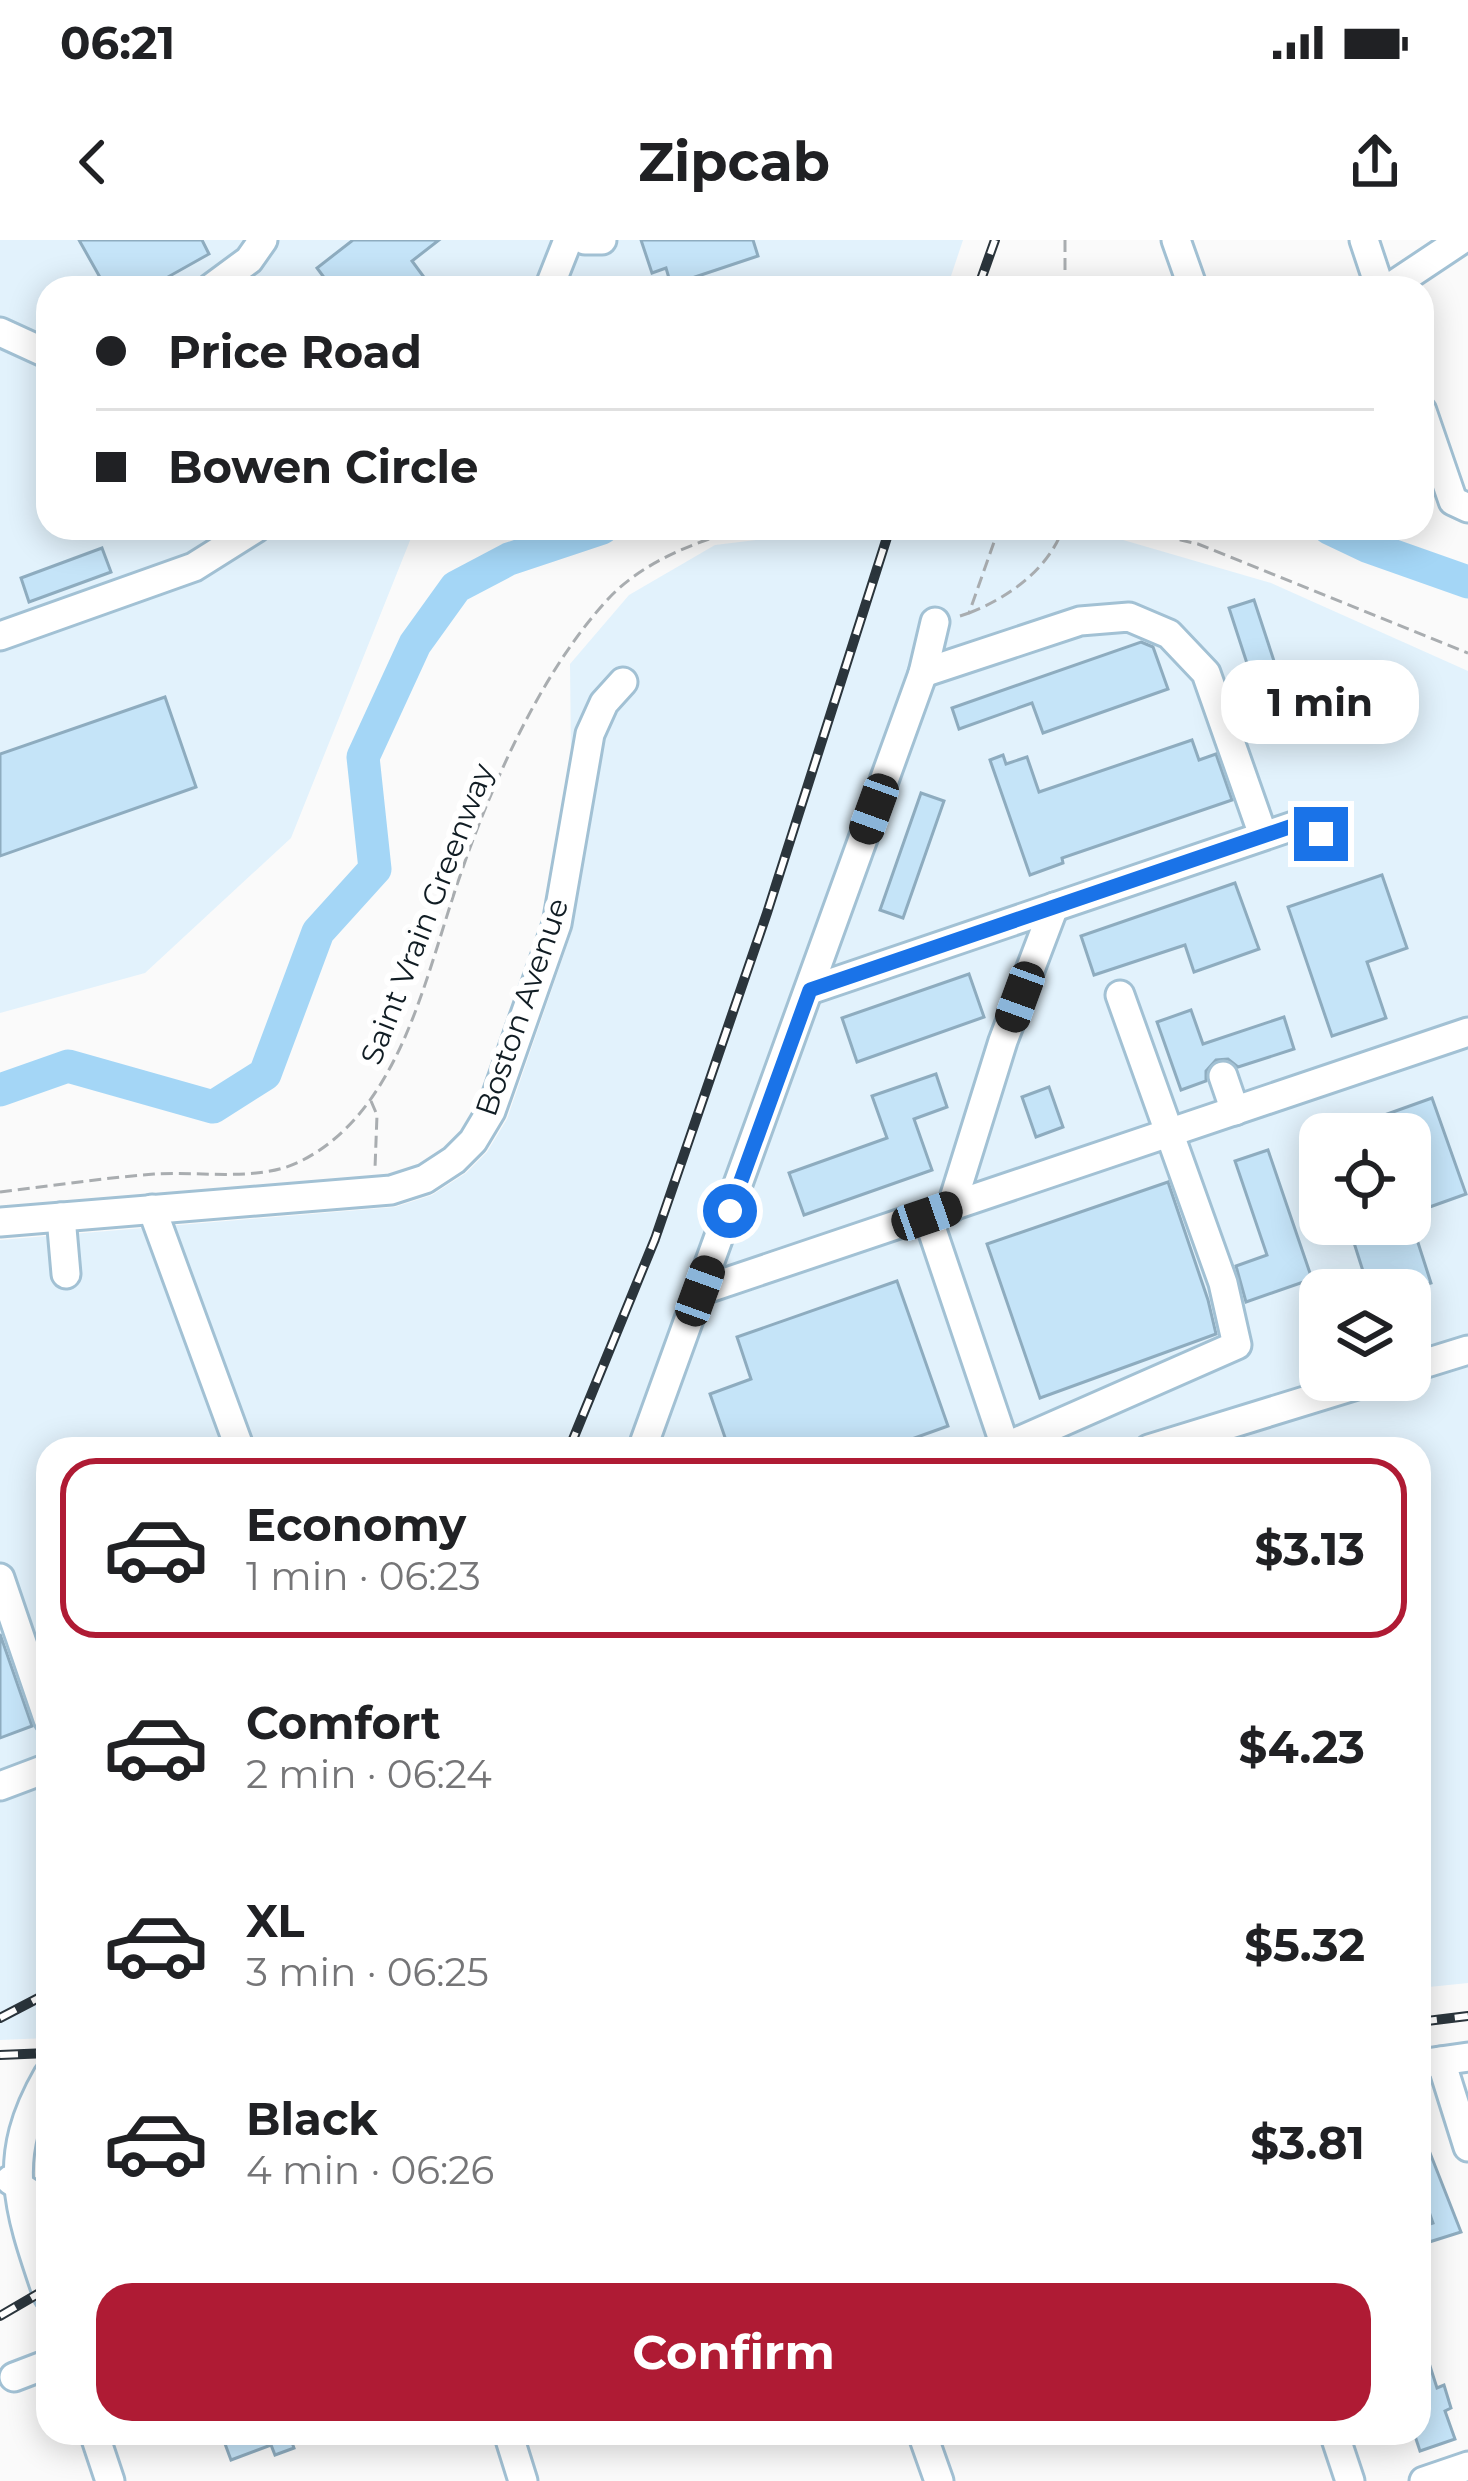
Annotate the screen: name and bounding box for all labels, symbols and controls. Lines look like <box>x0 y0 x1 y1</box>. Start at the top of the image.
text: 06:21 <box>60 15 175 70</box>
icon: back <box>60 129 126 195</box>
text: Zipcab <box>638 129 830 195</box>
icon: share <box>1342 129 1408 195</box>
text: Price Road <box>168 324 422 379</box>
text: Bowen Circle <box>168 439 478 494</box>
callout: 1 min <box>1222 660 1420 744</box>
text: 1 min <box>1267 678 1373 726</box>
street label: Saint Vrain Greenway <box>353 758 502 1070</box>
car <box>845 769 903 849</box>
route end <box>1294 807 1348 861</box>
street label: Boston Avenue <box>467 893 577 1121</box>
car <box>991 957 1049 1037</box>
map controls <box>1299 1113 1431 1401</box>
button: locate <box>1299 1113 1431 1245</box>
route start <box>703 1184 757 1238</box>
car <box>887 1187 967 1245</box>
car <box>671 1251 729 1331</box>
button: layers <box>1299 1269 1431 1401</box>
icon: car <box>102 1494 210 1602</box>
text: Economy <box>246 1497 466 1552</box>
text: $3.13 <box>1254 1521 1365 1576</box>
text: 1 min · 06:23 <box>246 1552 481 1600</box>
icon: car <box>102 1692 210 1800</box>
text: Comfort <box>246 1695 441 1750</box>
text: $4.23 <box>1239 1719 1365 1774</box>
text: 2 min · 06:24 <box>246 1750 492 1798</box>
icon: car <box>102 1890 210 1998</box>
text: XL <box>246 1893 304 1948</box>
text: $5.32 <box>1244 1917 1365 1972</box>
text: 3 min · 06:25 <box>246 1948 489 1996</box>
icon: car <box>102 2088 210 2196</box>
text: Black <box>246 2091 378 2146</box>
text: $3.81 <box>1250 2115 1365 2170</box>
text: 4 min · 06:26 <box>246 2146 494 2194</box>
button: Confirm <box>96 2283 1371 2421</box>

